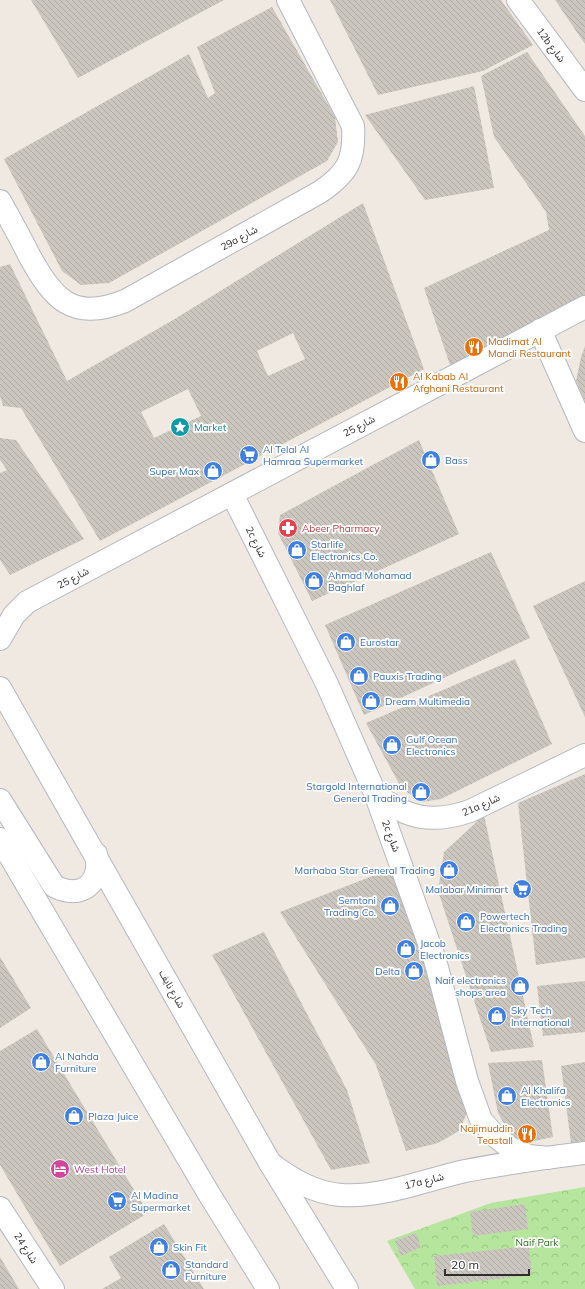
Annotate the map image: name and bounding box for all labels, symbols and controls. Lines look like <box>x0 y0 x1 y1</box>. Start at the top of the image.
street label: 12b شارع <box>533 25 568 66</box>
street label: 29a شارع <box>218 223 260 254</box>
place label: Madimat Al Mandi Restaurant <box>488 335 571 360</box>
restaurant icon: Madimat Al Mandi Restaurant <box>463 336 485 358</box>
place label: Al Kabab Al Afghani Restaurant <box>413 370 504 395</box>
restaurant icon: Al Kabab Al Afghani Restaurant <box>388 371 410 393</box>
street label: شارع 25 <box>341 412 378 441</box>
place icon: Market <box>169 416 191 438</box>
place label: Market <box>194 421 227 434</box>
place label: Al Telal Al Hamraa Supermarket <box>263 443 364 468</box>
supermarket icon: Al Telal Al Hamraa Supermarket <box>238 444 260 466</box>
shop icon: Bass <box>420 449 442 471</box>
place label: Bass <box>445 454 468 467</box>
shop icon: Super Max <box>202 460 224 482</box>
place label: Super Max <box>149 465 200 478</box>
pharmacy icon: Abeer Pharmacy <box>277 517 299 539</box>
place label: Abeer Pharmacy <box>302 522 380 535</box>
street label: 2c شارع <box>242 524 269 560</box>
place label: Starlife Electronics Co. <box>311 538 377 563</box>
shop icon: Starlife Electronics Co. <box>286 539 308 561</box>
street label: شارع 25 <box>55 564 92 593</box>
place label: Ahmad Mohamad Baghlaf <box>328 569 412 594</box>
shop icon: Ahmad Mohamad Baghlaf <box>303 570 325 592</box>
shop icon: Eurostar <box>335 631 357 653</box>
place label: Eurostar <box>360 636 399 649</box>
shop icon: Pauxis Trading <box>348 665 370 687</box>
place label: Pauxis Trading <box>373 670 441 683</box>
shop icon: Dream Multimedia <box>360 690 382 712</box>
place label: Dream Multimedia <box>385 695 470 708</box>
place label: Gulf Ocean Electronics <box>406 733 457 758</box>
shop icon: Gulf Ocean Electronics <box>381 734 403 756</box>
place label: Stargold International General Trading <box>306 780 407 805</box>
shop icon: Stargold International General Trading <box>410 781 432 803</box>
street label: 21a شارع <box>460 791 503 820</box>
street label: 2c شارع <box>378 818 403 854</box>
shop icon: Marhaba Star General Trading <box>438 859 460 881</box>
place label: Marhaba Star General Trading <box>295 864 435 877</box>
supermarket icon: Malabar Minimart <box>511 878 533 900</box>
place label: Malabar Minimart <box>425 883 508 896</box>
place label: Semtoni Trading Co. <box>324 894 376 919</box>
shop icon: Semtoni Trading Co. <box>379 895 401 917</box>
place label: Powertech Electronics Trading <box>480 910 567 935</box>
shop icon: Powertech Electronics Trading <box>455 911 477 933</box>
place label: Jacob Electronics <box>420 937 470 962</box>
shop icon: Jacob Electronics <box>395 938 417 960</box>
shop icon: Delta <box>403 960 425 982</box>
place label: Delta <box>375 965 400 978</box>
street label: شارع نايف <box>155 968 188 1011</box>
place label: Naif electronics shops area <box>435 974 506 999</box>
shop icon: Naif electronics shops area <box>509 975 531 997</box>
place label: Sky Tech International <box>511 1004 570 1029</box>
shop icon: Sky Tech International <box>486 1005 508 1027</box>
place label: Al Nahda Furniture <box>55 1050 99 1075</box>
shop icon: Al Nahda Furniture <box>30 1051 52 1073</box>
place label: Al Khalifa Electronics <box>521 1084 571 1109</box>
shop icon: Al Khalifa Electronics <box>496 1085 518 1107</box>
shop icon: Plaza Juice <box>63 1105 85 1127</box>
place label: Plaza Juice <box>88 1110 138 1123</box>
place label: Najimuddin Teastall <box>460 1122 513 1147</box>
restaurant icon: Najimuddin Teastall <box>516 1123 538 1145</box>
hotel icon: West Hotel <box>49 1158 71 1180</box>
place label: West Hotel <box>74 1163 126 1176</box>
street label: 17a شارع <box>403 1170 445 1193</box>
place label: Al Madina Supermarket <box>131 1189 191 1214</box>
supermarket icon: Al Madina Supermarket <box>106 1190 128 1212</box>
street label: شارع 24 <box>10 1230 41 1267</box>
shop icon: Skin Fit <box>148 1236 170 1258</box>
park label: Naif Park <box>516 1236 559 1249</box>
place label: Skin Fit <box>173 1241 207 1254</box>
scale bar <box>445 1251 529 1277</box>
text: 20 m <box>451 1257 479 1272</box>
place label: Standard Furniture <box>185 1258 228 1283</box>
shop icon: Standard Furniture <box>160 1259 182 1281</box>

